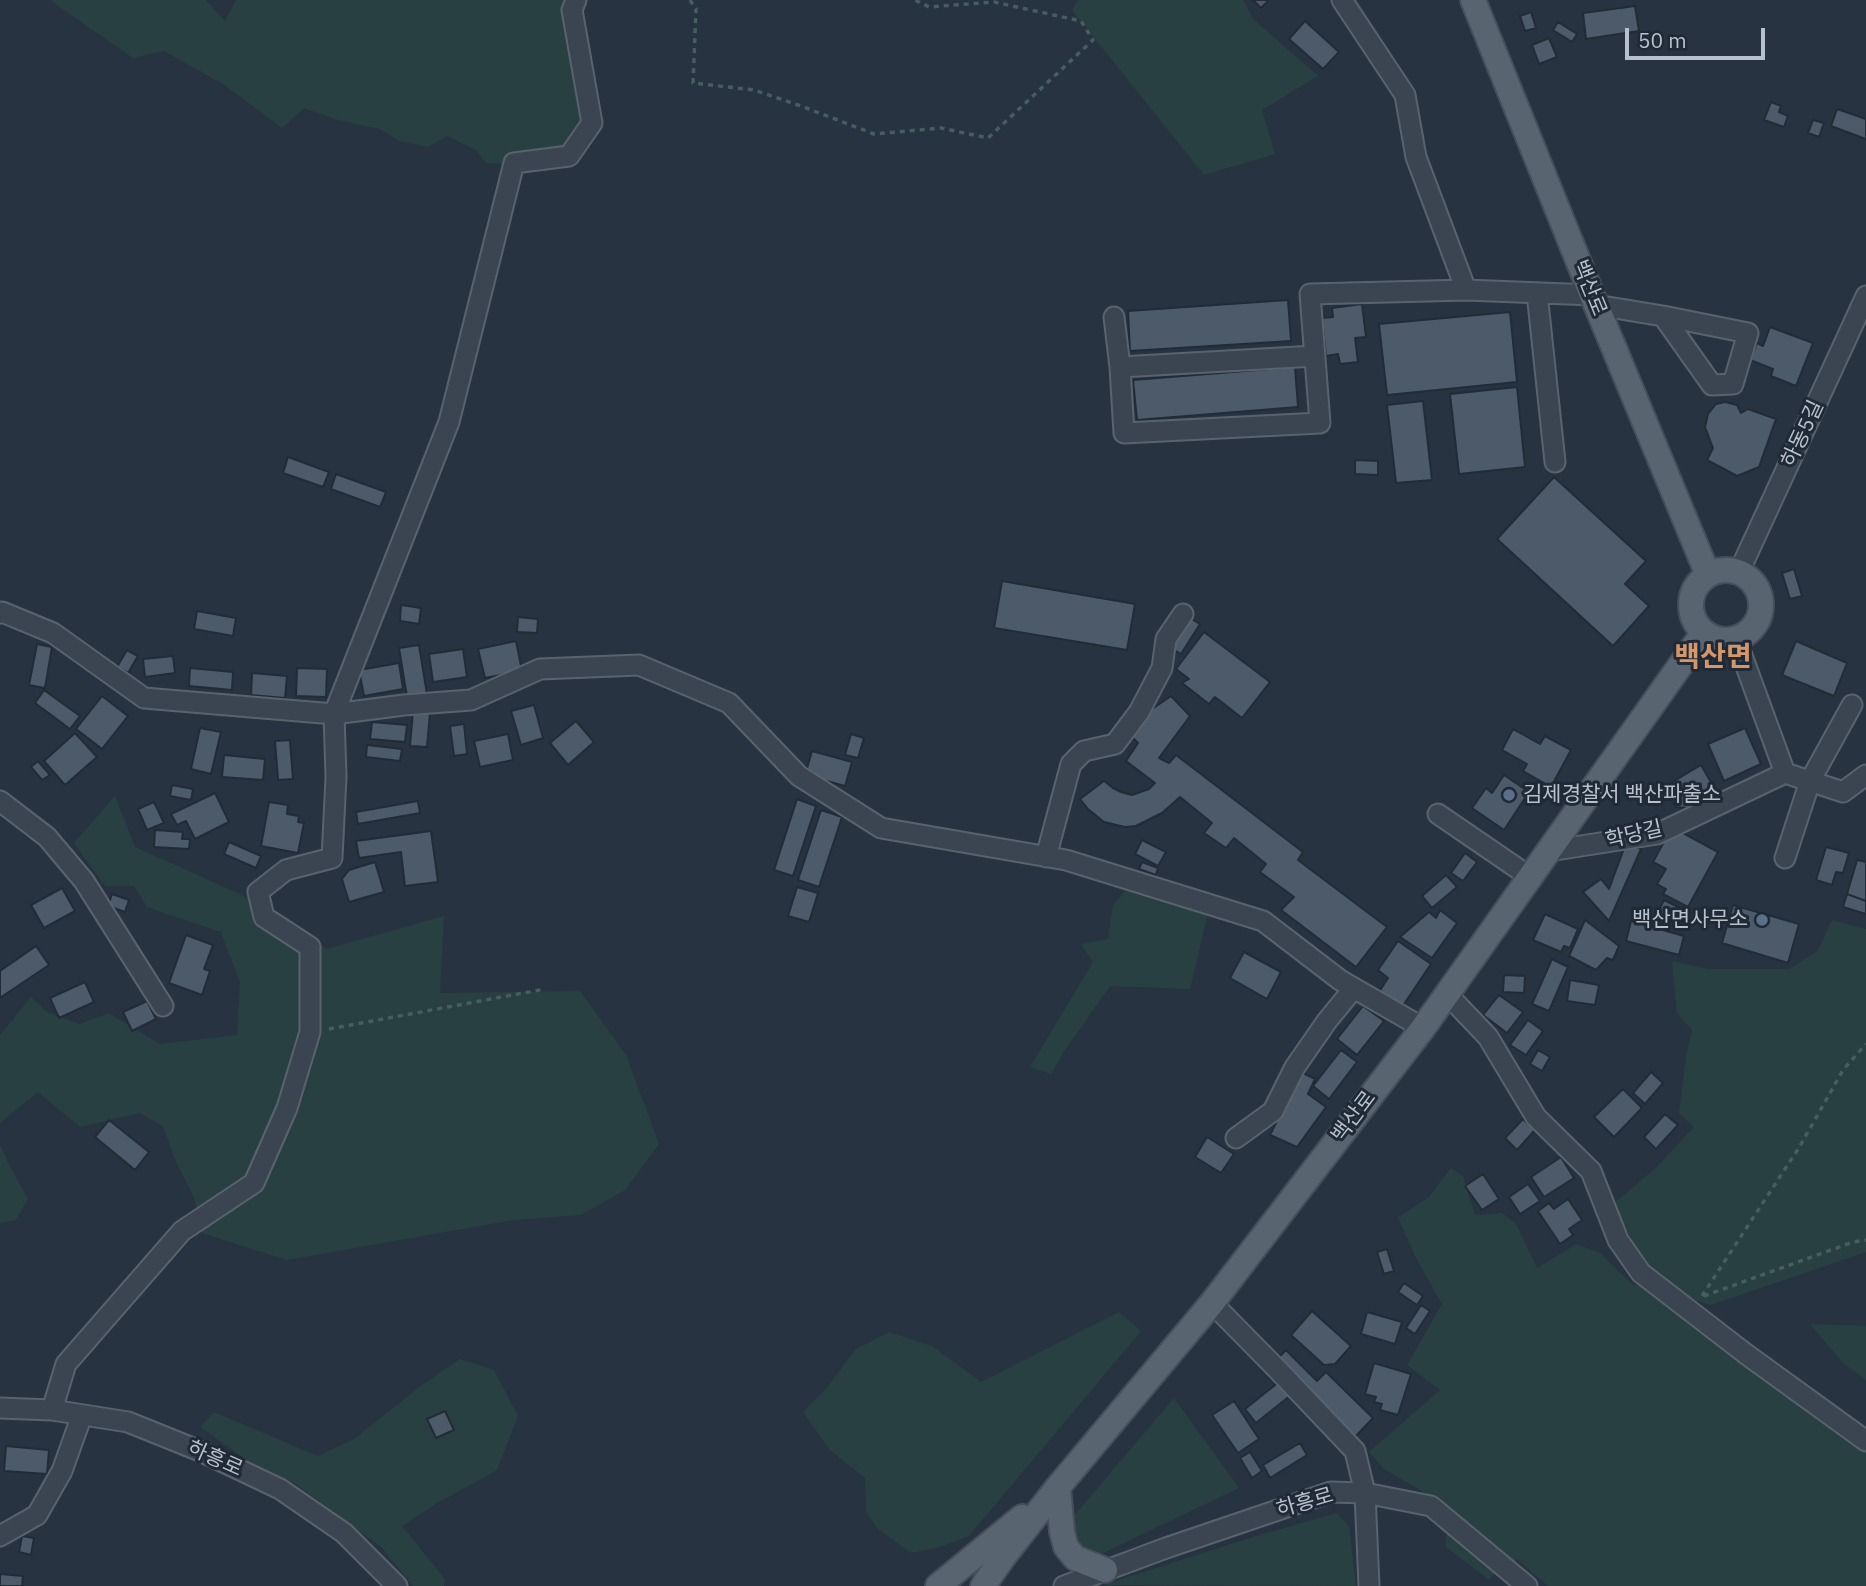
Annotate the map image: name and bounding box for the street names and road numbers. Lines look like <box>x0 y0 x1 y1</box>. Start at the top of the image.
street label: 백산로 <box>1566 256 1612 320</box>
street label: 하동5길 <box>1777 397 1829 471</box>
street label: 학당길 <box>1603 816 1665 854</box>
street label: 백산로 <box>1326 1086 1382 1148</box>
street label: 하흥로 <box>183 1436 247 1482</box>
street label: 하흥로 <box>1274 1483 1336 1523</box>

